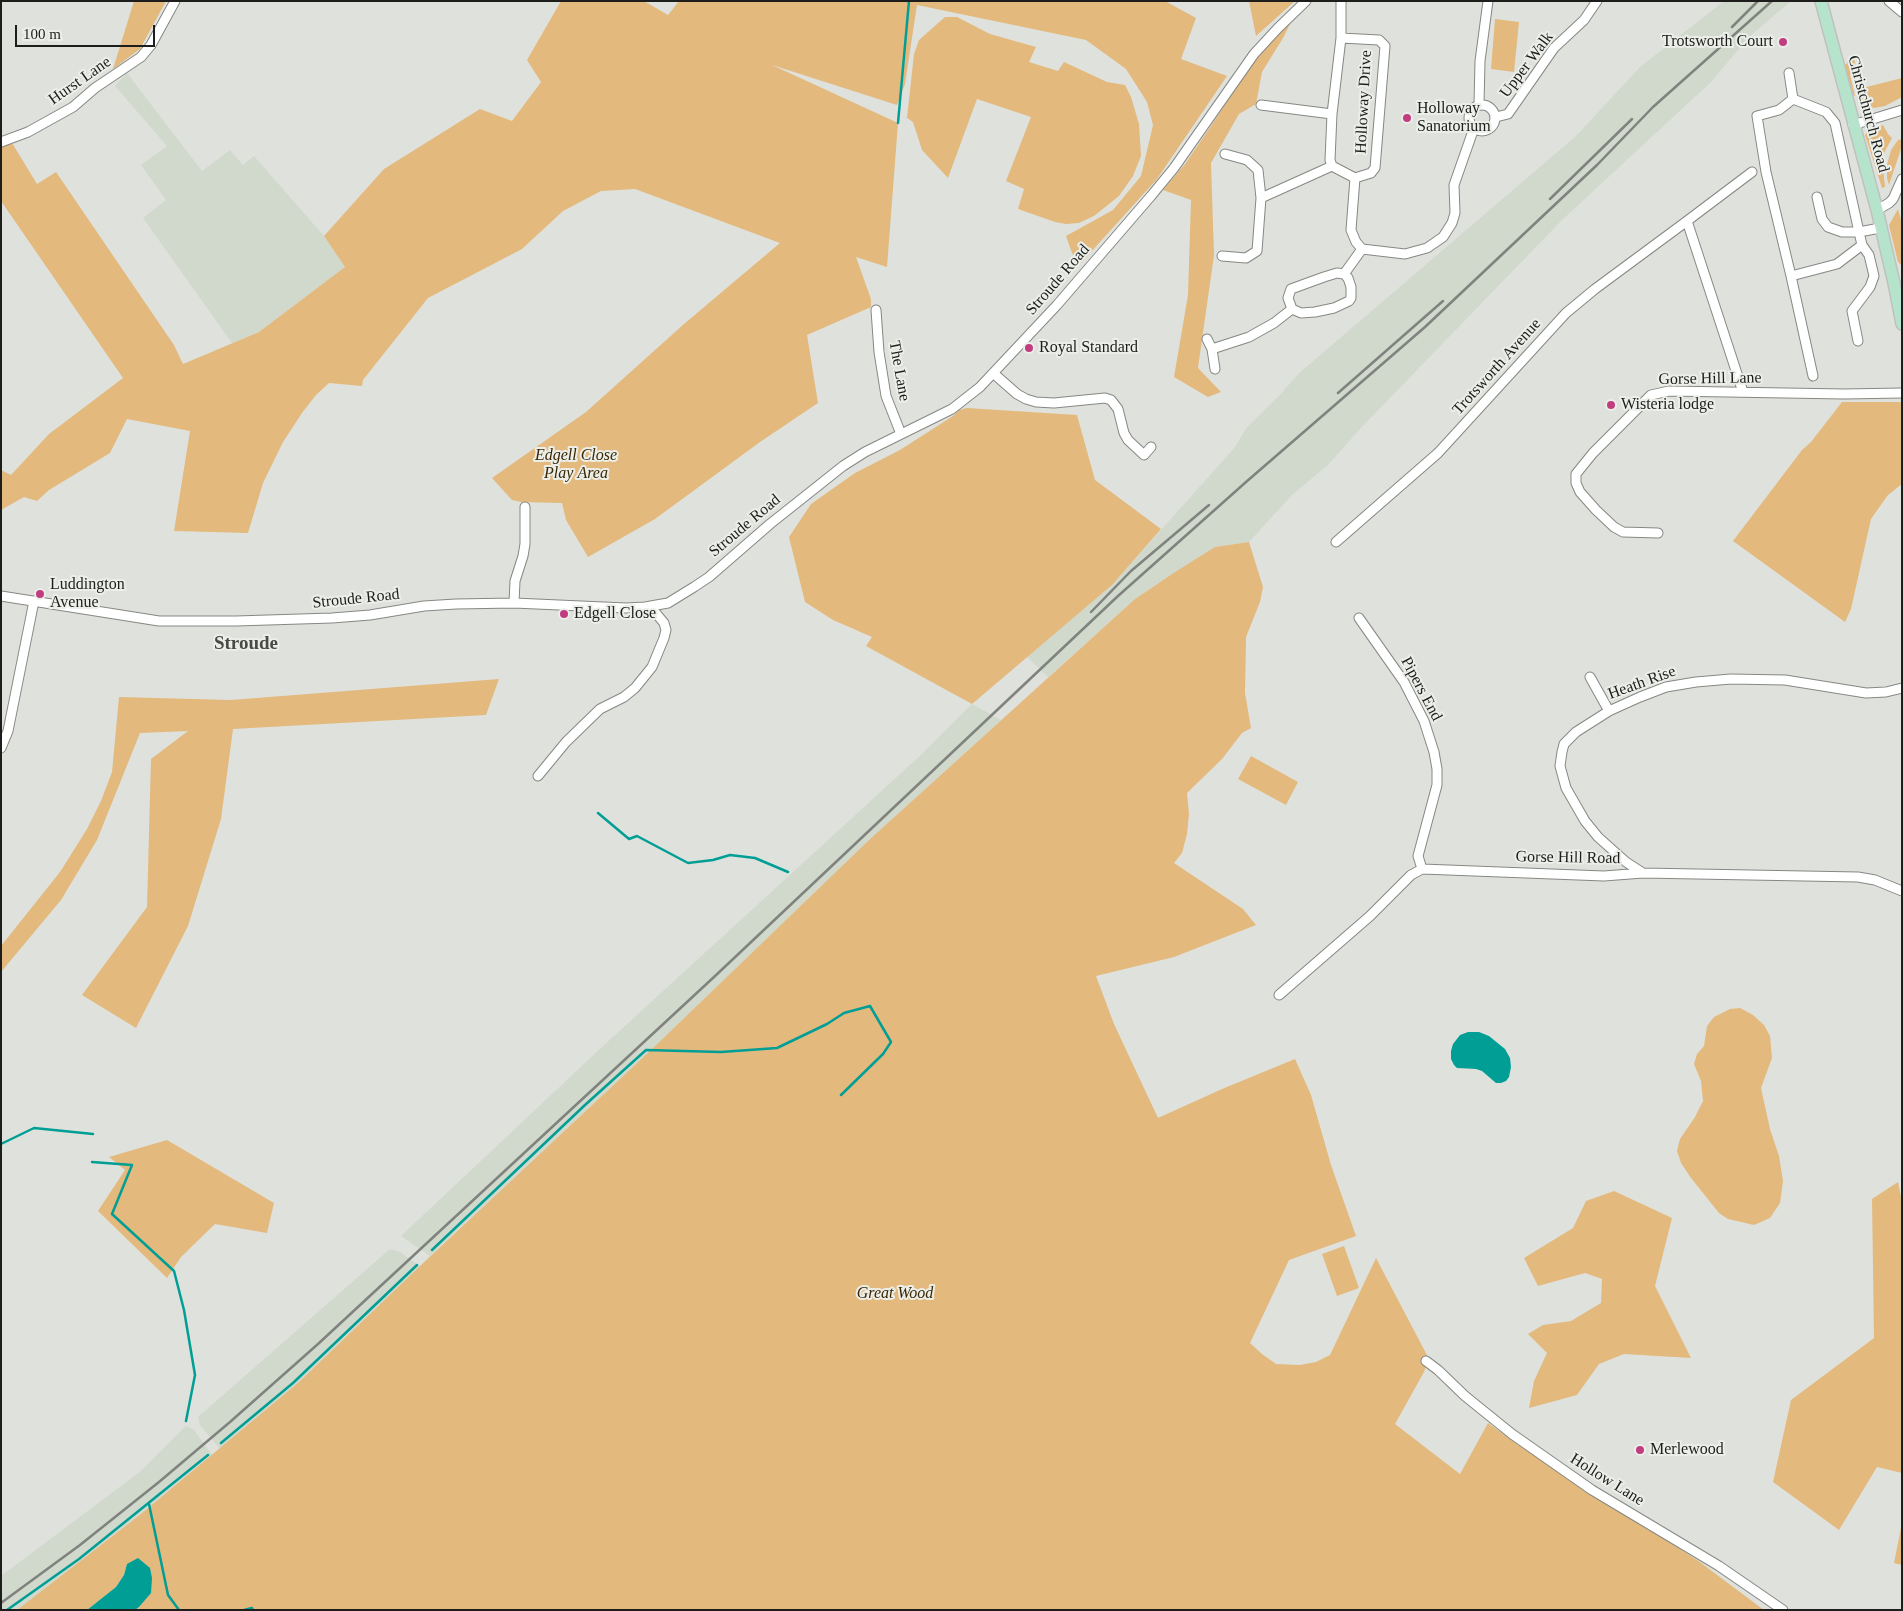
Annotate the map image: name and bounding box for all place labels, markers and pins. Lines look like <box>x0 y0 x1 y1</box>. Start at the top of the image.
place label: Trotsworth Court <box>1662 32 1773 52</box>
marker: Trotsworth Court <box>1777 36 1789 48</box>
place label: Holloway Sanatorium <box>1417 99 1491 137</box>
marker: Holloway Sanatorium <box>1401 112 1413 124</box>
place label: Royal Standard <box>1039 338 1138 358</box>
marker: Royal Standard <box>1023 342 1035 354</box>
place label: Wisteria lodge <box>1621 395 1714 415</box>
marker: Wisteria lodge <box>1605 399 1617 411</box>
place label: Luddington Avenue <box>50 575 125 613</box>
marker: Luddington Avenue <box>34 588 46 600</box>
place label: Edgell Close <box>574 604 656 624</box>
marker: Edgell Close <box>558 608 570 620</box>
place label: Merlewood <box>1650 1440 1724 1460</box>
marker: Merlewood <box>1634 1444 1646 1456</box>

